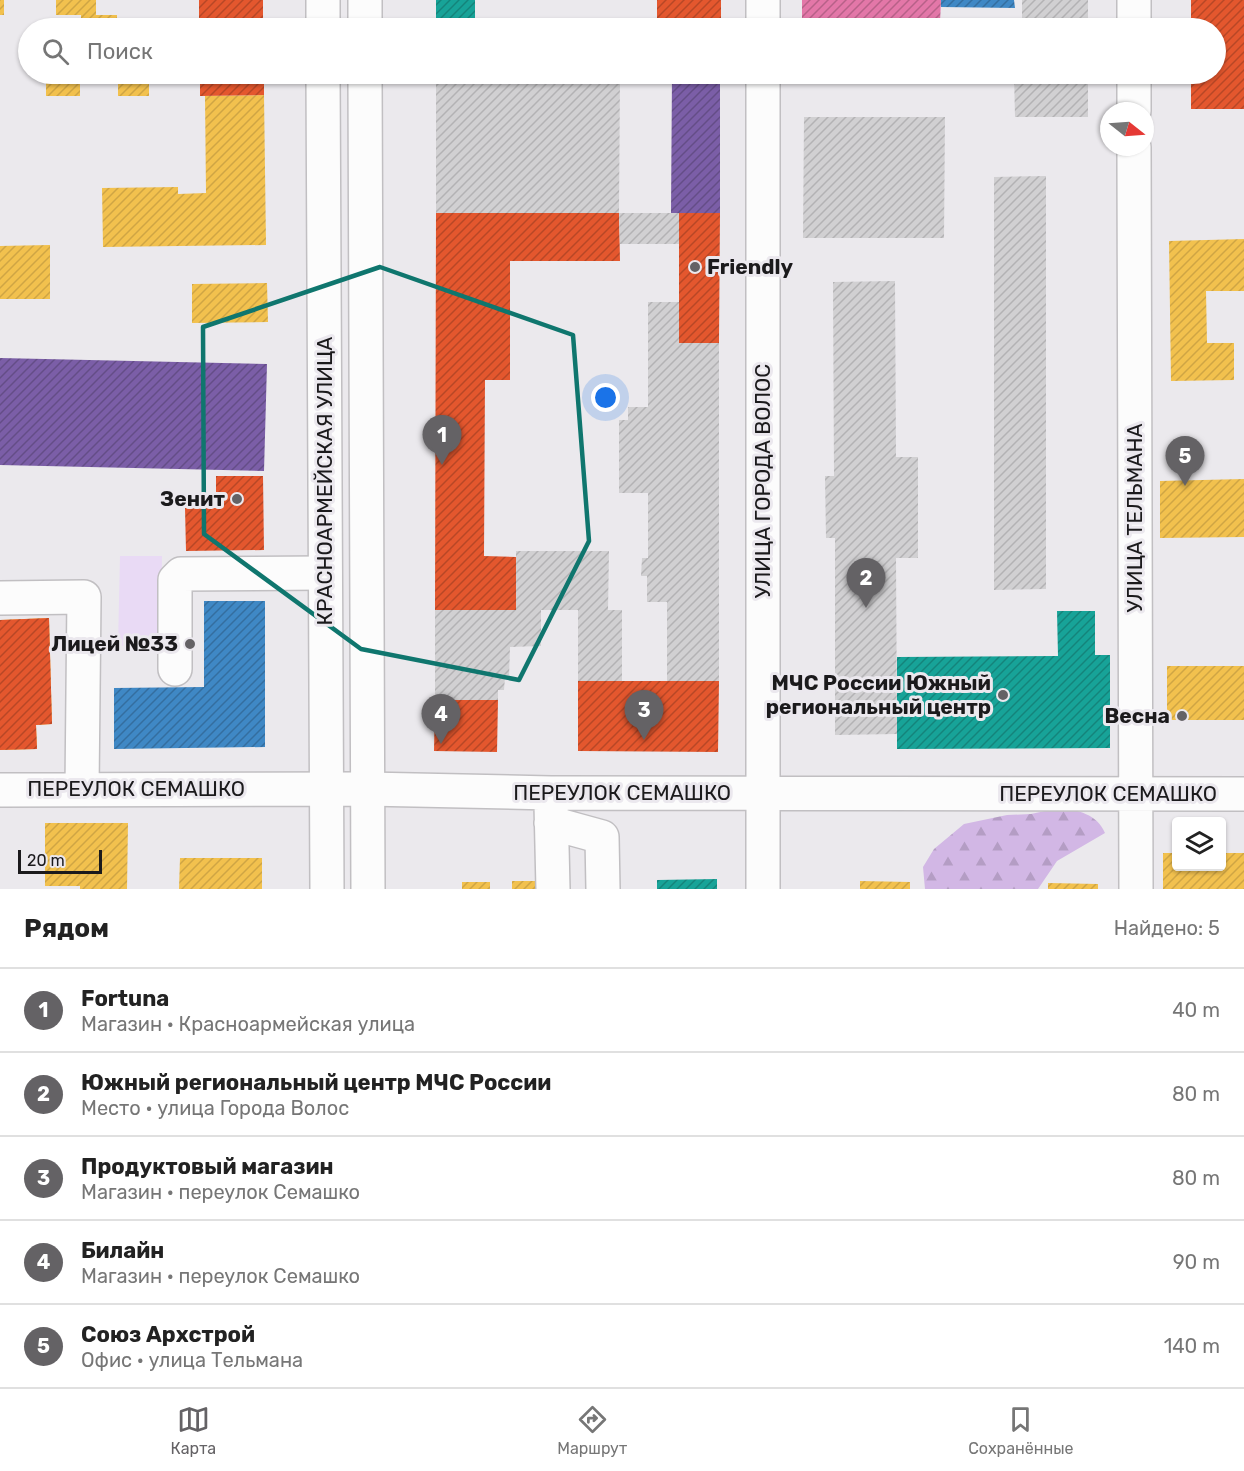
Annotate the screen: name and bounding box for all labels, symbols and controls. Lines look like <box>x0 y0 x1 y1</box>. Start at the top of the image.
search box <box>18 18 1226 84</box>
icon: search <box>39 35 72 68</box>
text: Поиск <box>87 38 153 65</box>
north arrow <box>1100 102 1154 156</box>
place label: Friendly <box>707 254 794 279</box>
marker: Friendly <box>688 260 702 274</box>
street label: КРАСНОАРМЕЙСКАЯ УЛИЦА <box>312 337 337 625</box>
street label: УЛИЦА ГОРОДА ВОЛОС <box>750 364 775 598</box>
your location <box>591 383 620 412</box>
pin: 1 <box>422 416 462 465</box>
street label: УЛИЦА ТЕЛЬМАНА <box>1122 424 1147 612</box>
pin: 5 <box>1166 436 1204 486</box>
place label: Зенит <box>160 486 225 511</box>
marker: Зенит <box>230 492 244 506</box>
pin: 2 <box>846 558 886 608</box>
place label: Лицей №33 <box>51 631 178 656</box>
marker: Лицей №33 <box>183 637 197 651</box>
place label: МЧС России Южный региональный центр <box>766 670 991 719</box>
marker: МЧС России Южный региональный центр <box>996 688 1010 702</box>
pin: 3 <box>624 690 664 740</box>
pin: 4 <box>422 694 460 744</box>
place label: Весна <box>1105 703 1170 728</box>
marker: Весна <box>1175 709 1189 723</box>
street label: ПЕРЕУЛОК СЕМАШКО <box>27 776 245 801</box>
street label: ПЕРЕУЛОК СЕМАШКО <box>513 780 731 805</box>
street label: ПЕРЕУЛОК СЕМАШКО <box>999 781 1217 806</box>
map controls <box>1172 817 1226 871</box>
button: layers <box>1172 817 1226 871</box>
scale bar <box>18 847 102 874</box>
text: 20 m <box>27 851 65 870</box>
text: Рядом <box>24 913 109 944</box>
text: Найдено: 5 <box>1114 916 1220 940</box>
text: Fortuna <box>81 985 169 1012</box>
text: 1 <box>39 998 48 1022</box>
text: 40 m <box>1172 998 1220 1022</box>
text: Магазин · Красноармейская улица <box>81 1012 415 1036</box>
text: Южный региональный центр МЧС России <box>81 1069 551 1096</box>
text: 2 <box>37 1082 50 1106</box>
text: 80 m <box>1172 1082 1220 1106</box>
text: Место · улица Города Волос <box>81 1096 349 1120</box>
text: Продуктовый магазин <box>81 1153 334 1180</box>
text: 3 <box>37 1166 50 1190</box>
text: 80 m <box>1172 1166 1220 1190</box>
text: Магазин · переулок Семашко <box>81 1180 360 1204</box>
text: Билайн <box>81 1237 164 1264</box>
text: 4 <box>37 1250 50 1274</box>
text: 90 m <box>1173 1250 1220 1274</box>
text: Магазин · переулок Семашко <box>81 1264 360 1288</box>
text: Союз Архстрой <box>81 1321 255 1348</box>
text: 5 <box>37 1334 50 1358</box>
text: 140 m <box>1164 1334 1220 1358</box>
text: Офис · улица Тельмана <box>81 1348 303 1372</box>
tab: Карта <box>171 1403 216 1458</box>
tab: Маршрут <box>557 1403 627 1458</box>
tab: Сохранённые <box>968 1403 1073 1458</box>

